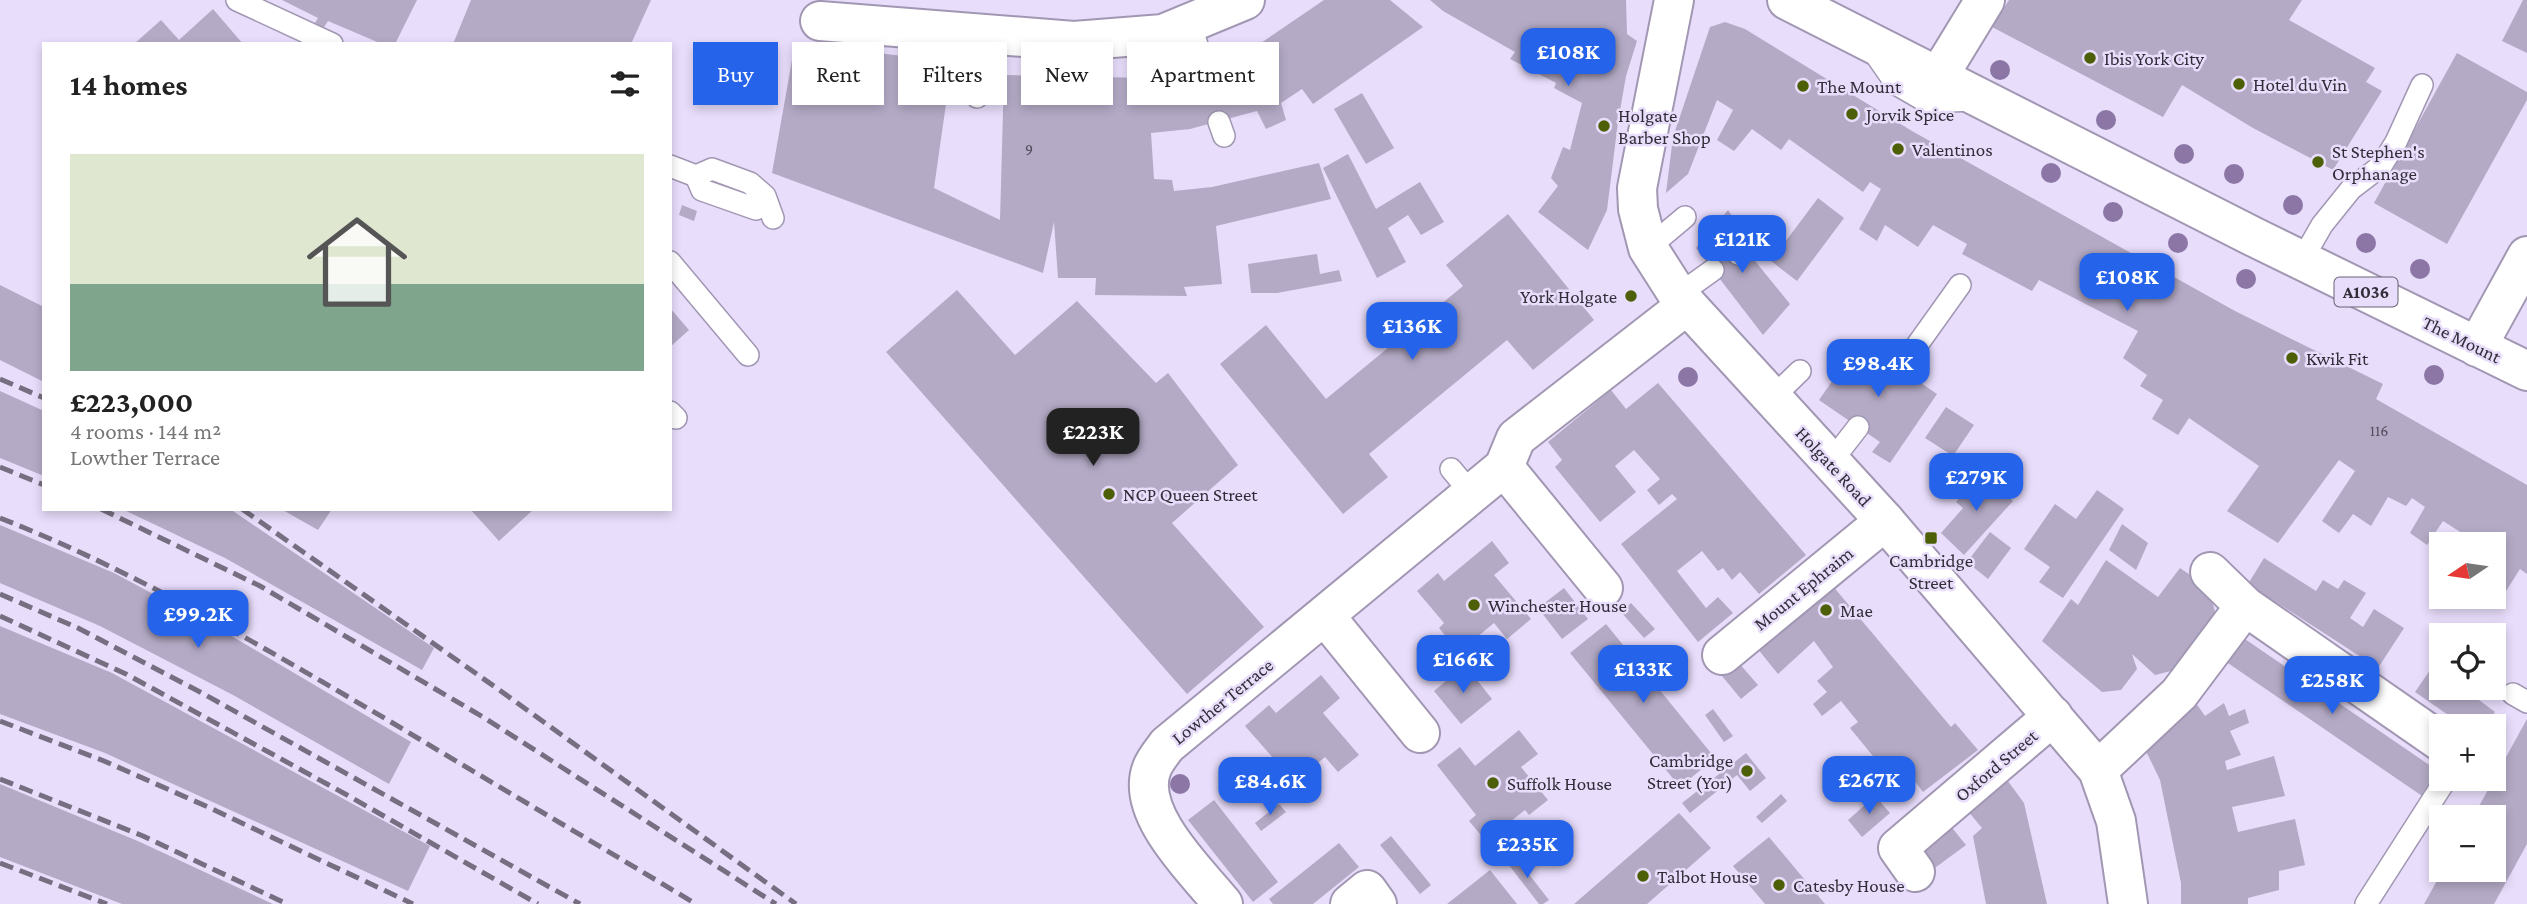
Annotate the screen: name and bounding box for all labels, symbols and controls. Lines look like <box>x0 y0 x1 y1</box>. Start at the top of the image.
pin: £108K <box>1519 28 1617 88</box>
text: £108K <box>1537 38 1599 64</box>
chip: Buy <box>693 42 778 105</box>
chip: Rent <box>792 42 884 105</box>
chip: Filters <box>898 42 1007 105</box>
chip: New <box>1021 42 1113 105</box>
chip: Apartment <box>1127 42 1279 105</box>
place label: Ibis York City <box>2104 48 2204 69</box>
marker: Ibis York City <box>2082 50 2098 66</box>
icon: filters <box>606 65 644 103</box>
text: 14 homes <box>70 68 188 101</box>
place label: Hotel du Vin <box>2253 74 2347 95</box>
place label: The Mount <box>1817 76 1902 97</box>
marker: Hotel du Vin <box>2231 76 2247 92</box>
marker: The Mount <box>1795 78 1811 94</box>
place label: Jorvik Spice <box>1864 104 1954 125</box>
place label: Holgate Barber Shop <box>1618 105 1711 148</box>
marker: Jorvik Spice <box>1844 106 1860 122</box>
marker: Holgate Barber Shop <box>1596 118 1612 134</box>
place label: Valentinos <box>1912 139 1993 160</box>
house number: 9 <box>1025 140 1033 157</box>
marker: Valentinos <box>1890 141 1906 157</box>
place label: St Stephen's Orphanage <box>2332 141 2425 184</box>
marker: St Stephen's Orphanage <box>2310 154 2326 170</box>
icon: home <box>294 199 420 325</box>
pin: £121K <box>1693 216 1791 275</box>
text: £121K <box>1714 225 1770 251</box>
pin: £108K <box>2078 254 2176 313</box>
text: £108K <box>2096 263 2158 289</box>
road number: A1036 <box>2334 278 2398 306</box>
place label: York Holgate <box>1520 286 1617 307</box>
marker: York Holgate <box>1623 288 1639 304</box>
pin: £136K <box>1363 302 1461 362</box>
text: £136K <box>1382 312 1442 338</box>
street label: The Mount <box>2419 312 2505 368</box>
pin: £98.4K <box>1821 340 1935 399</box>
place label: Kwik Fit <box>2306 348 2369 369</box>
text: £98.4K <box>1843 349 1913 375</box>
marker: Kwik Fit <box>2284 350 2300 366</box>
text: £223,000 <box>70 385 193 418</box>
pin: £223K <box>1044 408 1142 468</box>
text: 4 rooms · 144 m² <box>70 418 221 444</box>
text: £223K <box>1062 418 1124 444</box>
street label: Holgate Road <box>1791 422 1876 511</box>
house number: 116 <box>2370 422 2388 439</box>
text: Lowther Terrace <box>70 444 220 470</box>
pin: £279K <box>1927 454 2025 513</box>
text: £279K <box>1945 463 2007 489</box>
place label: NCP Queen Street <box>1123 484 1258 505</box>
marker: NCP Queen Street <box>1101 486 1117 502</box>
marker: Cambridge Street <box>1923 530 1939 546</box>
north arrow <box>2429 532 2506 609</box>
map controls <box>2429 532 2506 882</box>
street label: Mount Ephraim <box>1750 542 1857 635</box>
place label: Cambridge Street <box>1889 550 1973 593</box>
pin: £99.2K <box>141 590 255 650</box>
place label: Winchester House <box>1488 595 1627 616</box>
marker: Winchester House <box>1466 597 1482 613</box>
text: £99.2K <box>164 600 233 626</box>
place label: Mae <box>1840 600 1873 621</box>
marker: Mae <box>1818 602 1834 618</box>
button: locate <box>2429 623 2506 700</box>
pin: £166K <box>1414 636 1512 695</box>
text: £166K <box>1433 645 1493 671</box>
pin: £133K <box>1594 646 1692 705</box>
street label: Lowther Terrace <box>1167 654 1277 749</box>
text: £133K <box>1614 655 1672 681</box>
pin: £258K <box>2283 656 2381 716</box>
text: £258K <box>2300 666 2364 692</box>
button: + <box>2429 714 2506 791</box>
street label: Oxford Street <box>1951 724 2042 806</box>
place label: Cambridge Street (Yor) <box>1647 750 1733 794</box>
pin: £267K <box>1820 756 1918 816</box>
pin: £84.6K <box>1213 758 1327 817</box>
marker: Cambridge Street (Yor) <box>1739 763 1755 779</box>
text: £267K <box>1838 766 1900 792</box>
text: £84.6K <box>1234 767 1306 793</box>
place label: Suffolk House <box>1507 773 1612 794</box>
marker: Suffolk House <box>1485 775 1501 791</box>
button: − <box>2429 805 2506 882</box>
pin: £235K <box>1478 820 1576 880</box>
text: £235K <box>1497 830 1557 856</box>
place label: Talbot House <box>1657 866 1757 887</box>
marker: Talbot House <box>1635 868 1651 884</box>
place label: Catesby House <box>1793 875 1905 896</box>
marker: Catesby House <box>1771 877 1787 893</box>

